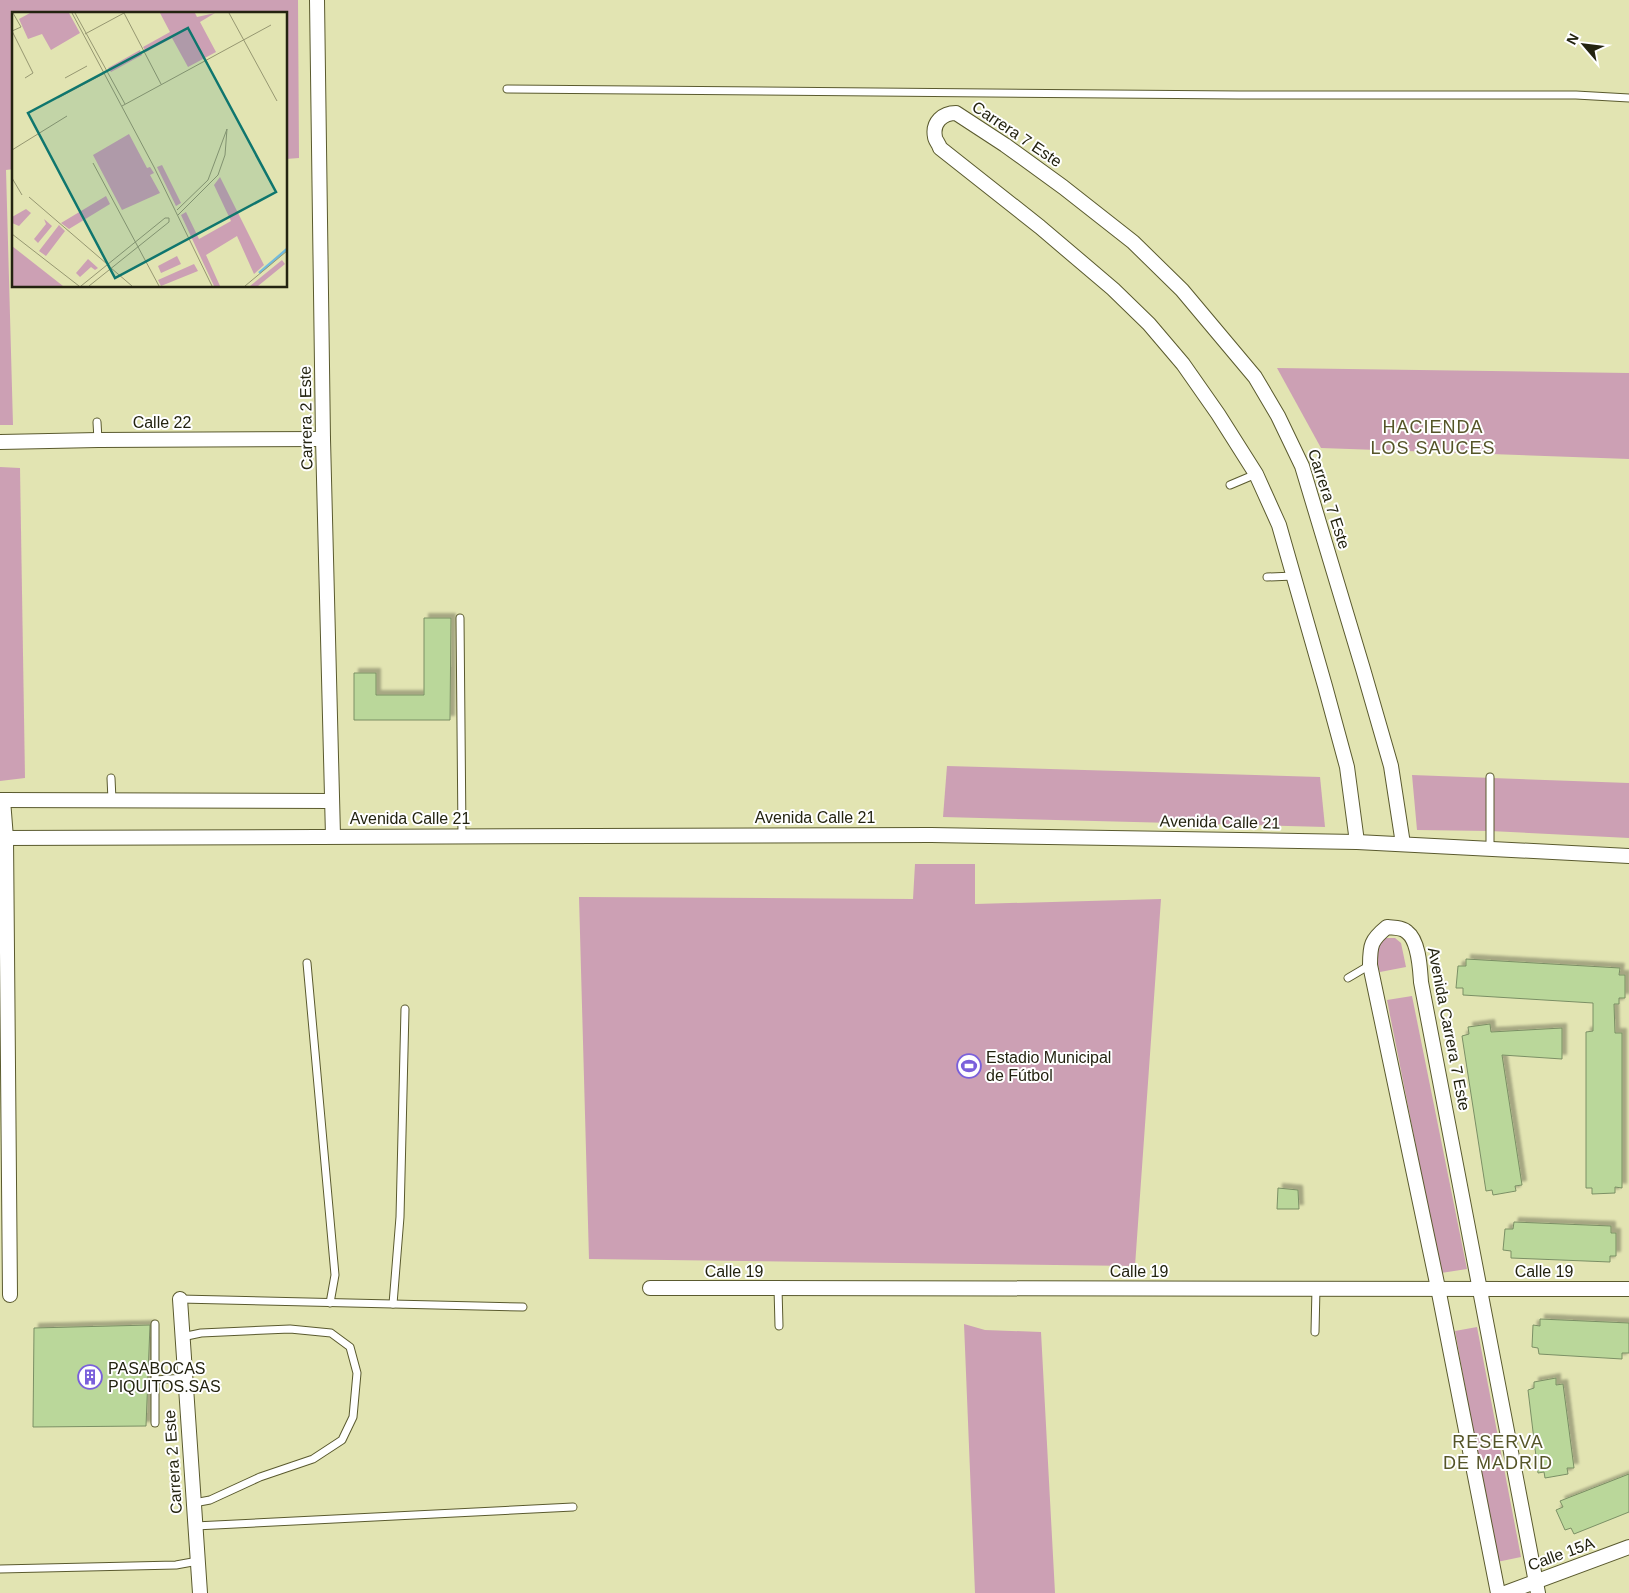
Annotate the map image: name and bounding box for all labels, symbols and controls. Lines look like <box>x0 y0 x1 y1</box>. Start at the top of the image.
inset map <box>12 12 288 288</box>
north arrow <box>1559 20 1609 70</box>
text: N <box>1563 31 1582 47</box>
street label: Carrera 7 Este <box>969 98 1065 170</box>
street label: Carrera 2 Este <box>297 366 315 470</box>
street label: Calle 22 <box>133 414 191 431</box>
district label: HACIENDA LOS SAUCES <box>1370 417 1496 458</box>
street label: Carrera 7 Este <box>1305 447 1353 551</box>
street label: Avenida Calle 21 <box>755 809 875 826</box>
street label: Avenida Calle 21 <box>350 810 470 827</box>
street label: Avenida Calle 21 <box>1160 812 1281 832</box>
street label: Avenida Carrera 7 Este <box>1425 946 1473 1112</box>
place label: Estadio Municipal de Fútbol <box>986 1049 1111 1084</box>
sports icon: Estadio Municipal de Fútbol <box>956 1053 982 1079</box>
street label: Calle 19 <box>705 1263 763 1280</box>
street label: Calle 19 <box>1110 1263 1168 1280</box>
street label: Calle 19 <box>1515 1263 1573 1280</box>
place label: PASABOCAS PIQUITOS.SAS <box>108 1360 221 1395</box>
building icon: PASABOCAS PIQUITOS.SAS <box>77 1364 103 1390</box>
street label: Carrera 2 Este <box>161 1409 185 1514</box>
district label: RESERVA DE MADRID <box>1443 1432 1553 1473</box>
street label: Calle 15A <box>1525 1534 1597 1574</box>

